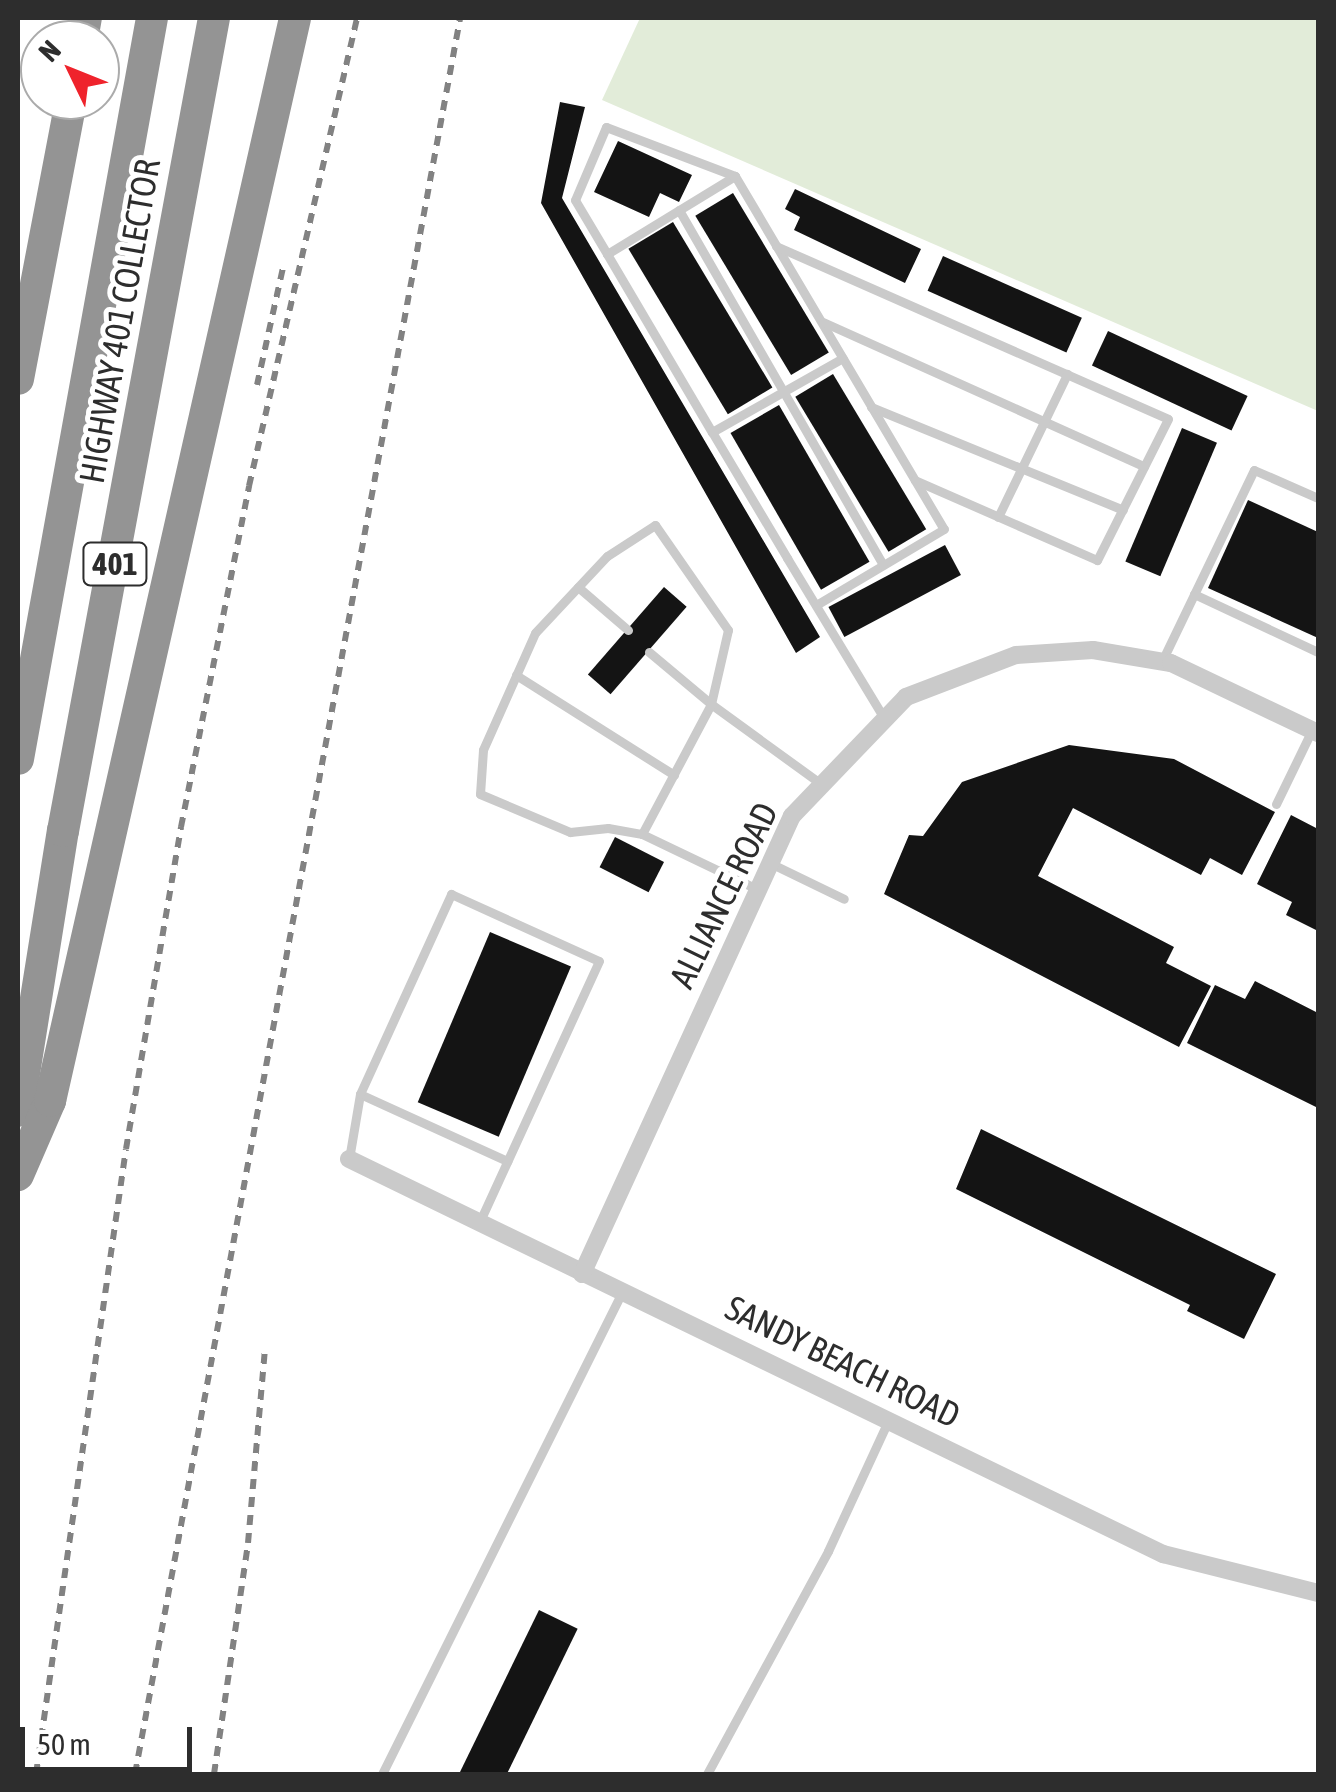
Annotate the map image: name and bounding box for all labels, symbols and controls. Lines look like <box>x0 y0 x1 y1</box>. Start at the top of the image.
north arrow <box>20 20 120 120</box>
text: N <box>32 34 67 68</box>
street label: HIGHWAY 401 COLLECTOR <box>70 156 168 486</box>
road number: 401 <box>80 537 150 591</box>
street label: ALLIANCE ROAD <box>660 796 786 994</box>
street label: SANDY BEACH ROAD <box>719 1286 967 1436</box>
scale bar <box>25 1707 198 1769</box>
text: 50 m <box>37 1727 91 1761</box>

